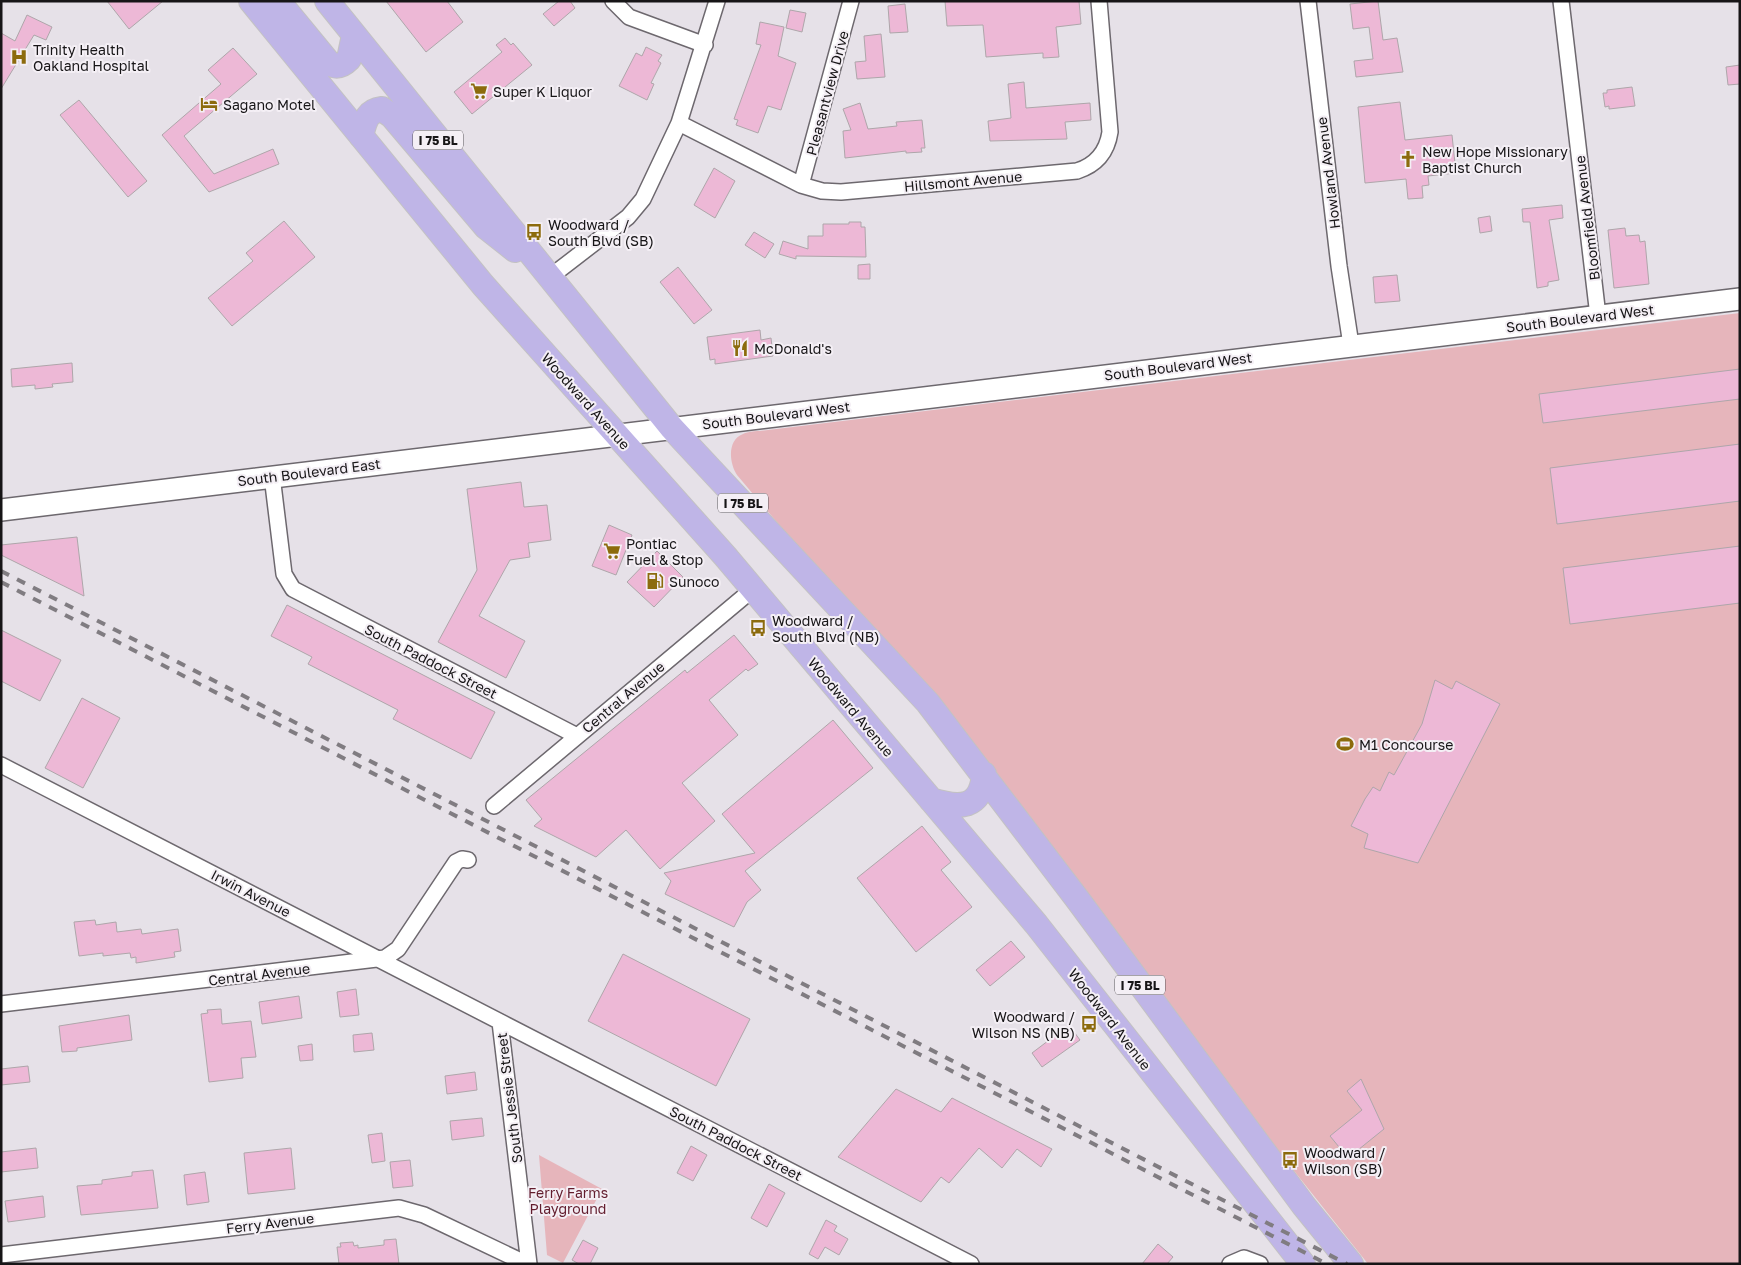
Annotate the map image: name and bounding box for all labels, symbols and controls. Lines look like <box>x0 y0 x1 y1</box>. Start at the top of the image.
street label: Pleasantview Drive <box>802 29 852 157</box>
place label: Trinity Health Oakland Hospital <box>33 41 149 74</box>
hospital icon: Trinity Health Oakland Hospital <box>9 47 29 67</box>
supermarket icon: Super K Liquor <box>469 81 489 101</box>
place label: Super K Liquor <box>493 83 592 100</box>
hotel icon: Sagano Motel <box>199 94 219 114</box>
place label: Sagano Motel <box>223 96 316 113</box>
street label: Howland Avenue <box>1313 116 1343 230</box>
road number: I 75 BL <box>413 130 463 150</box>
place label: New Hope Missionary Baptist Church <box>1422 143 1568 176</box>
church icon: New Hope Missionary Baptist Church <box>1398 149 1418 169</box>
street label: Bloomfield Avenue <box>1571 155 1603 281</box>
street label: Hillsmont Avenue <box>903 167 1023 195</box>
place label: Woodward / South Blvd (SB) <box>548 216 654 249</box>
bus stop icon: Woodward / South Blvd (SB) <box>524 222 544 242</box>
street label: South Boulevard West <box>1505 300 1655 336</box>
restaurant icon: McDonald's <box>730 338 750 358</box>
place label: McDonald's <box>754 340 832 357</box>
street label: South Boulevard West <box>1103 348 1253 384</box>
street label: Woodward Avenue <box>538 349 634 453</box>
street label: South Boulevard West <box>701 397 851 433</box>
street label: South Boulevard East <box>236 455 382 489</box>
road number: I 75 BL <box>718 493 768 512</box>
place label: Pontiac Fuel & Stop <box>626 535 703 568</box>
supermarket icon: Pontiac Fuel & Stop <box>602 541 622 561</box>
fuel station icon: Sunoco <box>645 571 665 591</box>
place label: Sunoco <box>669 573 719 590</box>
place label: Woodward / South Blvd (NB) <box>772 612 879 645</box>
bus stop icon: Woodward / South Blvd (NB) <box>748 618 768 638</box>
street label: South Paddock Street <box>362 620 500 702</box>
street label: Woodward Avenue <box>805 654 897 760</box>
street label: Central Avenue <box>578 658 668 736</box>
sports icon: M1 Concourse <box>1335 734 1355 754</box>
place label: M1 Concourse <box>1359 736 1453 753</box>
street label: Irwin Avenue <box>208 866 294 920</box>
street label: Central Avenue <box>207 959 311 989</box>
street label: Woodward Avenue <box>1065 965 1155 1073</box>
road number: I 75 BL <box>1115 976 1165 994</box>
place label: Woodward / Wilson NS (NB) <box>972 1008 1075 1041</box>
bus stop icon: Woodward / Wilson NS (NB) <box>1079 1014 1099 1034</box>
street label: South Jessie Street <box>493 1032 525 1164</box>
street label: South Paddock Street <box>667 1102 805 1184</box>
place label: Woodward / Wilson (SB) <box>1304 1144 1386 1177</box>
bus stop icon: Woodward / Wilson (SB) <box>1280 1150 1300 1170</box>
park label: Ferry Farms Playground <box>528 1184 608 1217</box>
street label: Ferry Avenue <box>225 1209 315 1237</box>

